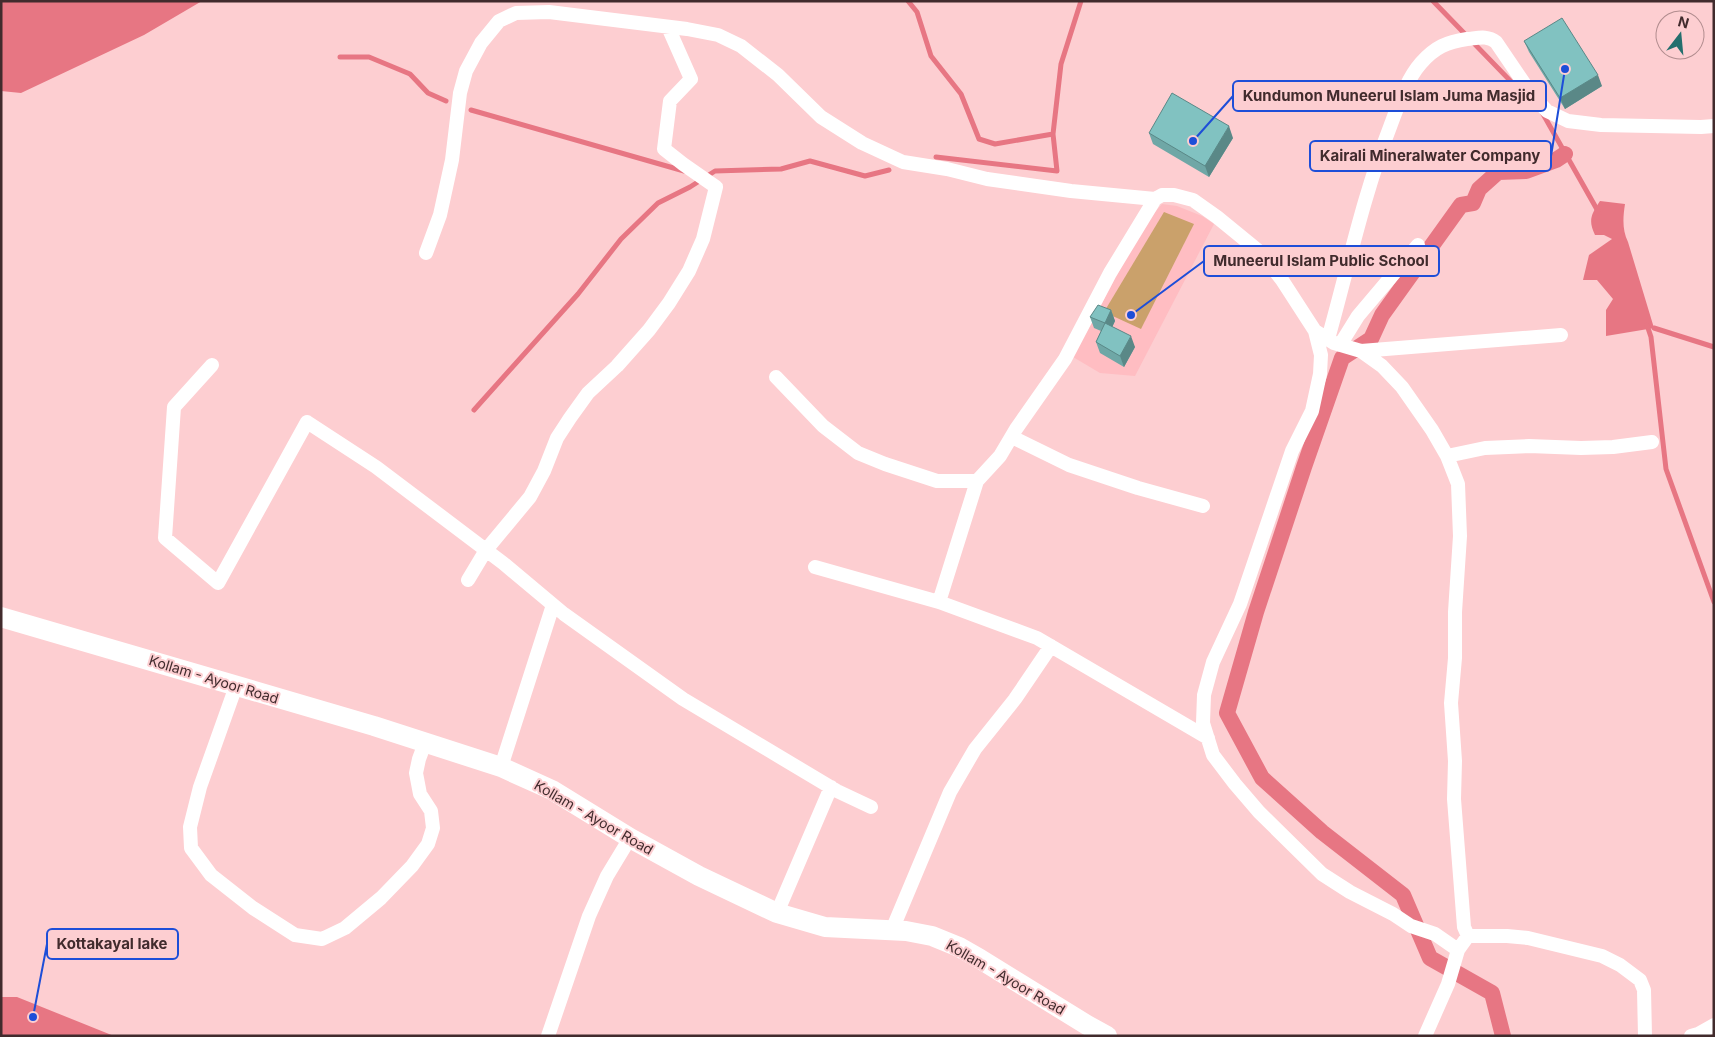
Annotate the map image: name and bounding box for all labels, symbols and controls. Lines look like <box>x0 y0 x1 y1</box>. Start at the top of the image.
north arrow <box>1655 10 1705 60</box>
text: N <box>1676 12 1691 32</box>
callout: Kundumon Muneerul Islam Juma Masjid <box>1233 81 1546 111</box>
text: Kundumon Muneerul Islam Juma Masjid <box>1243 86 1535 105</box>
callout: Kairali Mineralwater Company <box>1310 141 1551 171</box>
text: Kairali Mineralwater Company <box>1320 146 1540 165</box>
callout: Muneerul Islam Public School <box>1204 246 1439 276</box>
text: Muneerul Islam Public School <box>1213 251 1429 270</box>
street label: Kollam - Ayoor Road <box>147 651 281 707</box>
street label: Kollam - Ayoor Road <box>531 776 657 858</box>
callout: Kottakayal lake <box>47 929 178 959</box>
text: Kottakayal lake <box>56 934 168 953</box>
street label: Kollam - Ayoor Road <box>943 936 1069 1018</box>

